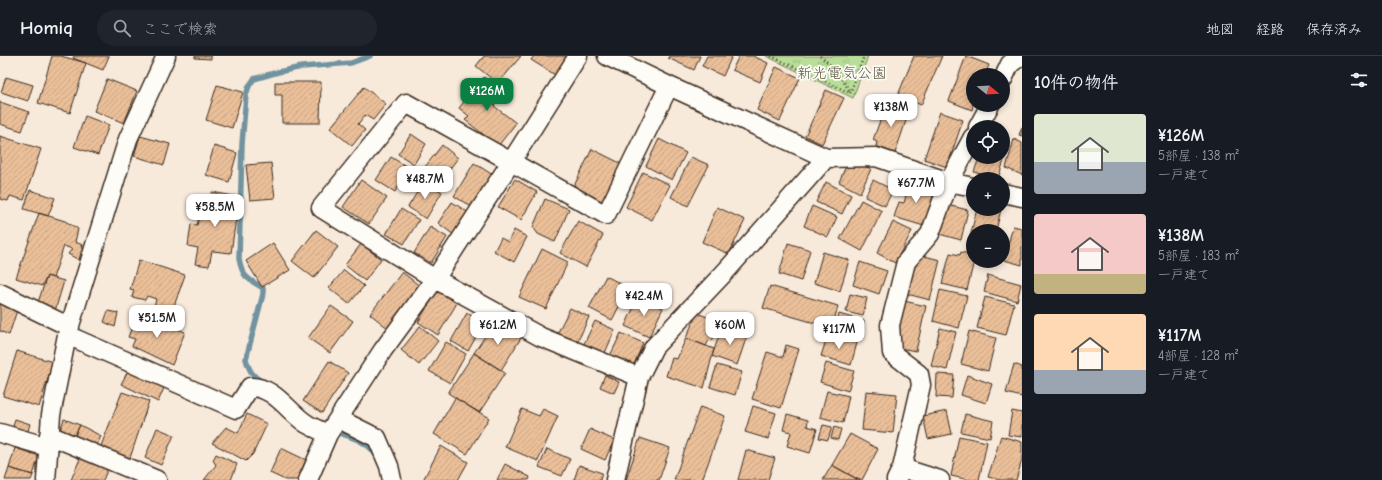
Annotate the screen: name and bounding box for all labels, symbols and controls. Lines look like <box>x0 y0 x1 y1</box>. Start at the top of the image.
search box <box>97 10 377 46</box>
text: Homiq <box>20 17 73 39</box>
icon: search <box>111 17 133 39</box>
text: ここで検索 <box>143 20 218 38</box>
text: 地図 <box>1206 21 1234 38</box>
text: 経路 <box>1256 21 1284 38</box>
text: 保存済み <box>1306 21 1362 38</box>
park label: 新光電気公園 <box>797 64 887 82</box>
north arrow <box>966 68 1010 112</box>
map controls <box>966 68 1010 268</box>
icon: filters <box>1348 69 1370 91</box>
text: 10件の物件 <box>1034 73 1118 92</box>
pin: ¥126M <box>459 78 515 112</box>
text: ¥126M <box>469 83 505 98</box>
pin: ¥138M <box>863 94 919 128</box>
text: ¥138M <box>873 99 909 114</box>
button: locate <box>966 120 1010 164</box>
text: ¥126M <box>1158 126 1204 145</box>
icon: home <box>1066 130 1114 178</box>
text: 5部屋 · 138 m² <box>1158 148 1239 163</box>
pin: ¥48.7M <box>392 166 458 200</box>
text: 一戸建て <box>1158 167 1210 182</box>
pin: ¥67.7M <box>883 170 949 204</box>
text: ¥48.7M <box>406 171 444 186</box>
button: + <box>966 172 1010 216</box>
text: ¥67.7M <box>897 175 935 190</box>
pin: ¥58.5M <box>182 194 248 228</box>
text: ¥58.5M <box>195 199 235 214</box>
button: − <box>966 224 1010 268</box>
text: ¥138M <box>1158 226 1204 245</box>
icon: home <box>1066 230 1114 278</box>
text: 5部屋 · 183 m² <box>1158 248 1239 263</box>
text: 一戸建て <box>1158 267 1210 282</box>
pin: ¥42.4M <box>611 283 677 317</box>
text: ¥42.4M <box>625 288 663 303</box>
pin: ¥51.5M <box>124 305 190 339</box>
text: ¥51.5M <box>138 310 176 325</box>
pin: ¥61.2M <box>465 312 531 346</box>
pin: ¥60M <box>706 312 754 346</box>
pin: ¥117M <box>811 316 867 350</box>
text: ¥61.2M <box>479 317 517 332</box>
text: ¥60M <box>714 317 746 332</box>
text: ¥117M <box>823 321 855 336</box>
text: ¥117M <box>1158 326 1201 345</box>
icon: home <box>1066 330 1114 378</box>
text: 4部屋 · 128 m² <box>1158 348 1238 363</box>
text: 一戸建て <box>1158 367 1210 382</box>

